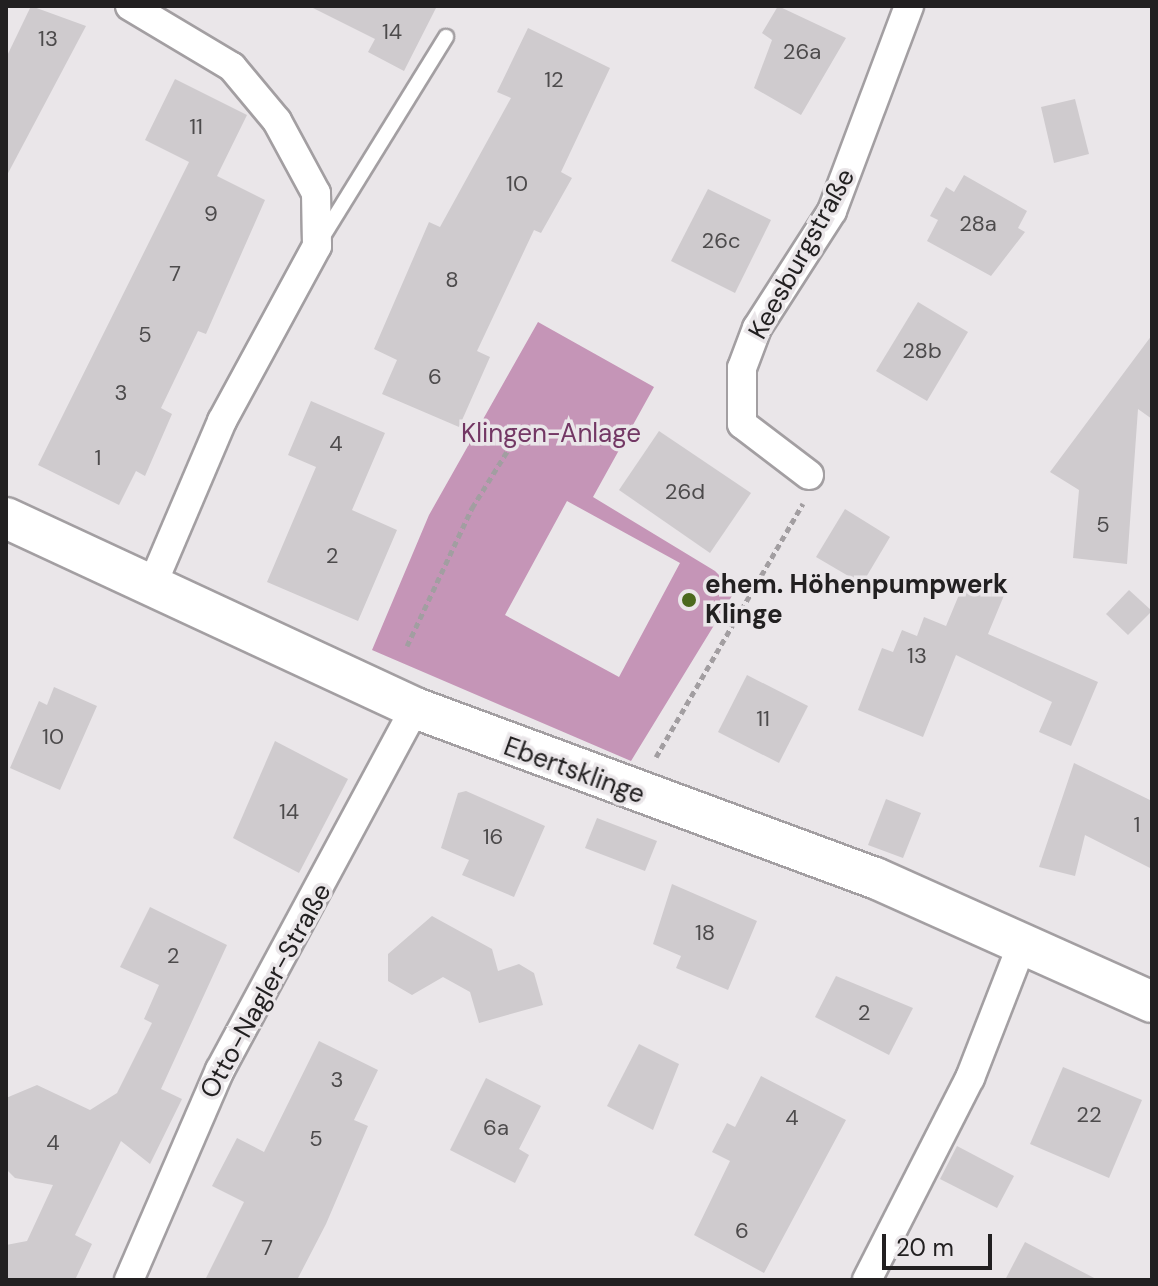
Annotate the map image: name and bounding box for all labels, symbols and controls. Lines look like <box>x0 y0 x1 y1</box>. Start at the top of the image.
house number: 14 <box>382 19 402 45</box>
house number: 13 <box>38 26 58 52</box>
house number: 26a <box>783 39 821 65</box>
house number: 12 <box>544 67 564 93</box>
house number: 11 <box>189 114 203 140</box>
street label: Keesburgstraße <box>742 163 862 345</box>
house number: 10 <box>506 171 528 197</box>
house number: 9 <box>204 201 218 227</box>
house number: 28a <box>959 211 997 237</box>
house number: 26c <box>701 228 741 254</box>
house number: 7 <box>169 261 181 287</box>
house number: 8 <box>445 267 459 293</box>
house number: 5 <box>138 322 152 348</box>
house number: 28b <box>902 338 942 364</box>
house number: 6 <box>428 364 442 390</box>
house number: 3 <box>114 380 128 406</box>
park label: Klingen-Anlage <box>461 418 641 450</box>
house number: 4 <box>329 431 343 457</box>
house number: 1 <box>95 445 101 471</box>
house number: 26d <box>665 479 705 505</box>
house number: 5 <box>1096 512 1110 538</box>
house number: 2 <box>326 543 338 569</box>
place label: ehem. Höhenpumpwerk Klinge <box>705 569 1008 630</box>
marker: ehem. Höhenpumpwerk Klinge <box>680 591 698 609</box>
house number: 13 <box>907 643 927 669</box>
house number: 11 <box>756 706 770 732</box>
house number: 10 <box>42 724 64 750</box>
street label: Ebertsklinge <box>499 731 649 811</box>
house number: 14 <box>279 799 299 825</box>
house number: 1 <box>1134 812 1140 838</box>
house number: 16 <box>483 824 503 850</box>
street label: Otto-Nagler-Straße <box>194 878 338 1104</box>
house number: 18 <box>695 920 715 946</box>
house number: 2 <box>167 943 179 969</box>
house number: 2 <box>858 1000 870 1026</box>
house number: 3 <box>330 1067 344 1093</box>
house number: 22 <box>1076 1102 1102 1128</box>
house number: 4 <box>785 1105 799 1131</box>
house number: 6a <box>483 1115 509 1141</box>
house number: 5 <box>309 1126 323 1152</box>
house number: 4 <box>46 1130 60 1156</box>
house number: 6 <box>735 1218 749 1244</box>
scale bar <box>886 1218 996 1268</box>
text: 20 m <box>896 1232 954 1263</box>
house number: 7 <box>261 1235 273 1261</box>

